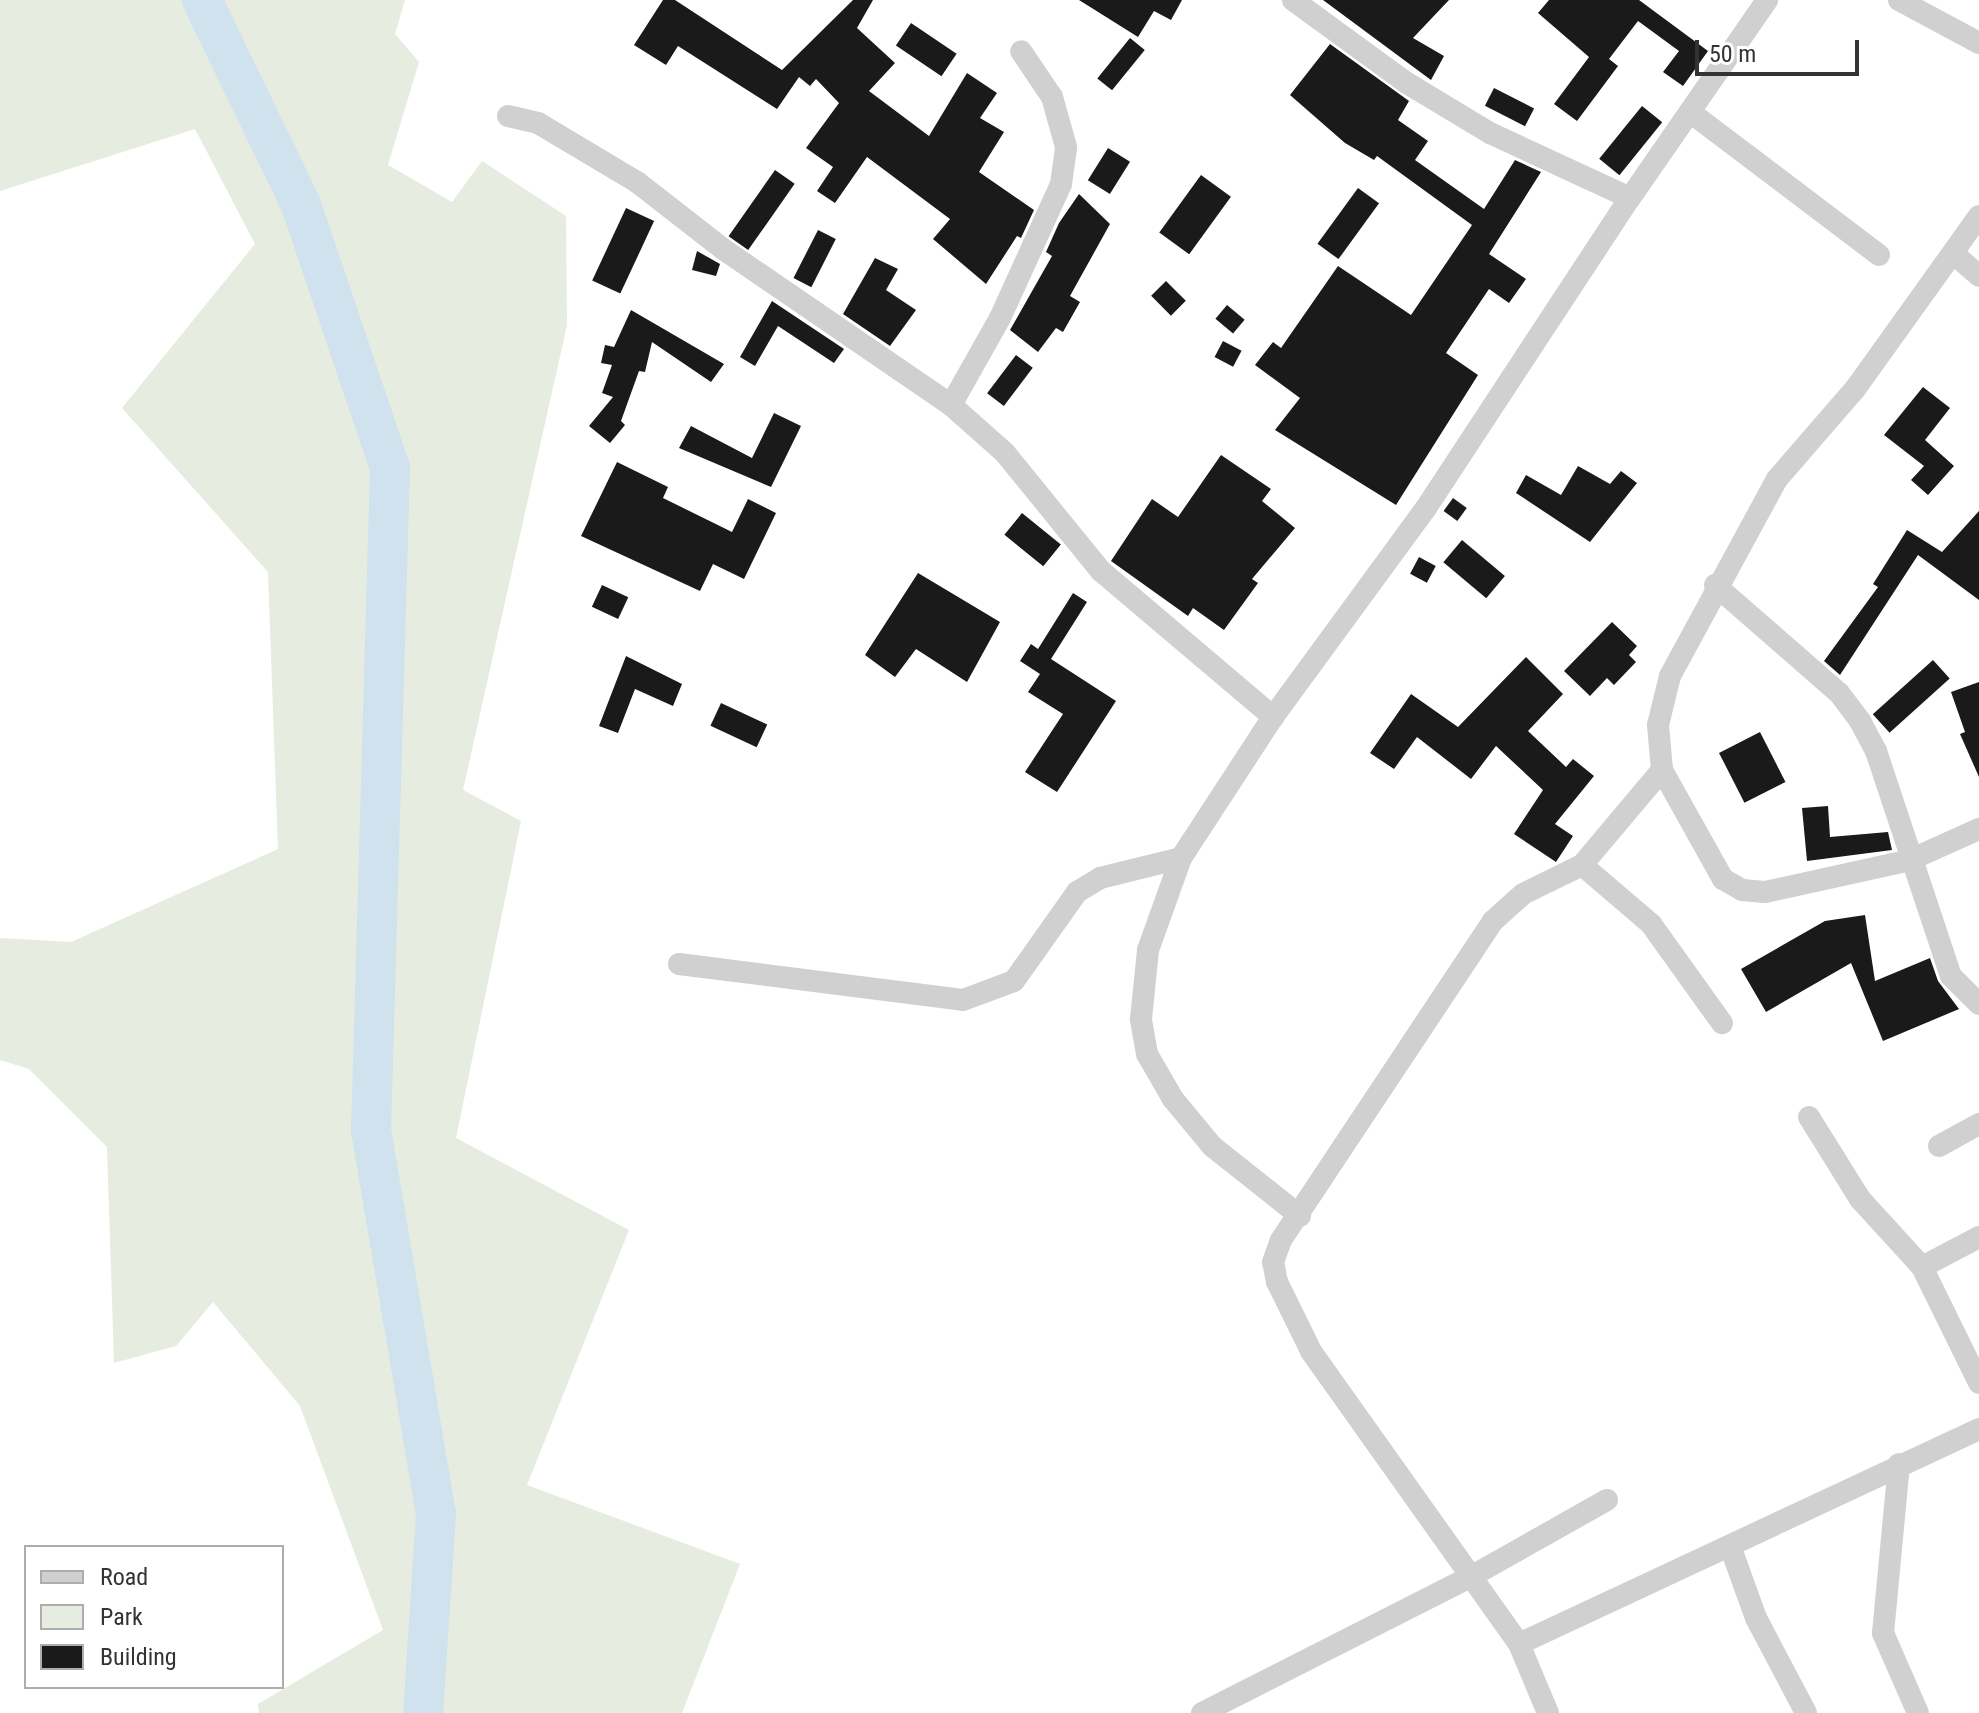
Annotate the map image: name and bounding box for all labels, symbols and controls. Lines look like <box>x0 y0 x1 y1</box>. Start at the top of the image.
scale bar <box>1699 24 1863 74</box>
text: 50 m <box>1709 40 1756 68</box>
legend <box>24 1545 284 1689</box>
text: Road <box>100 1563 148 1591</box>
text: Park <box>100 1603 143 1631</box>
text: Building <box>100 1643 177 1671</box>

